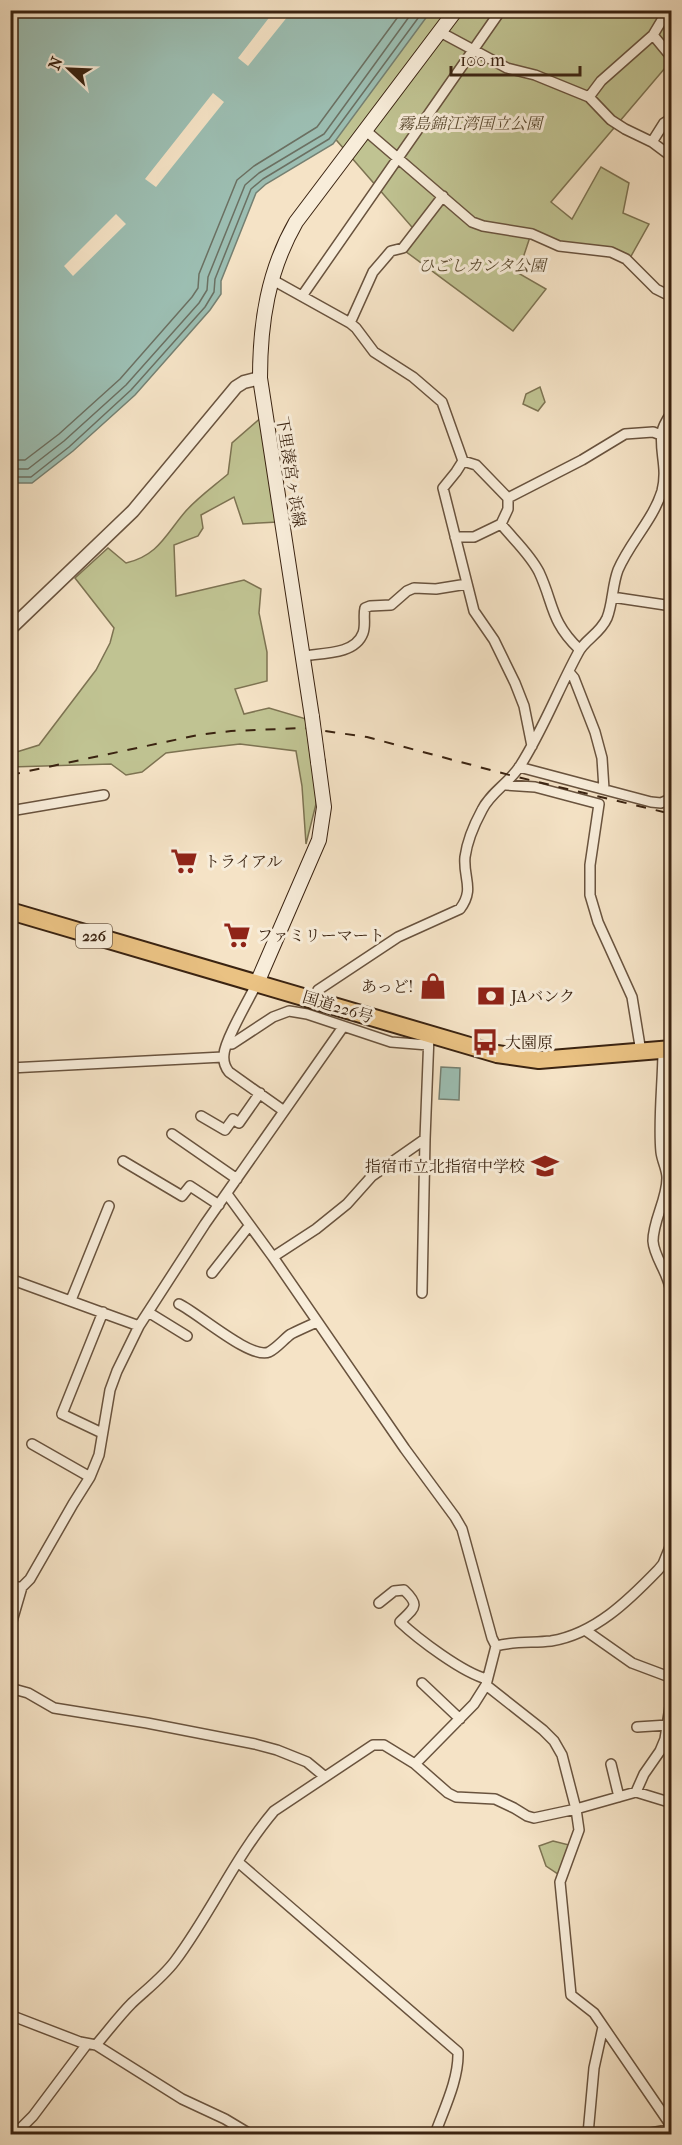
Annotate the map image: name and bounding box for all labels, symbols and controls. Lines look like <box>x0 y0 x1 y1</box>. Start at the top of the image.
north arrow <box>39 39 99 99</box>
scale bar <box>451 39 580 77</box>
text: 100 m <box>460 50 505 71</box>
text: N <box>45 53 67 73</box>
park label: 霧島錦江湾国立公園 <box>398 114 545 133</box>
park label: ひごしカンタ公園 <box>418 256 549 275</box>
street label: 下里湊宮ヶ浜線 <box>273 415 309 529</box>
supermarket icon: トライアル <box>169 846 199 876</box>
place label: トライアル <box>204 852 282 871</box>
supermarket icon: ファミリーマート <box>222 920 252 950</box>
road number: 226 <box>76 924 112 948</box>
place label: ファミリーマート <box>257 926 385 945</box>
shop icon: あっど! <box>418 971 448 1001</box>
place label: あっど! <box>361 977 413 996</box>
bank icon: JAバンク <box>476 981 506 1011</box>
street label: 国道226号 <box>300 987 376 1027</box>
place label: JAバンク <box>509 987 575 1006</box>
bus stop icon: 大園原 <box>470 1027 500 1057</box>
place label: 大園原 <box>505 1033 553 1052</box>
school or university icon: 指宿市立北指宿中学校 <box>530 1151 560 1181</box>
place label: 指宿市立北指宿中学校 <box>365 1157 525 1176</box>

